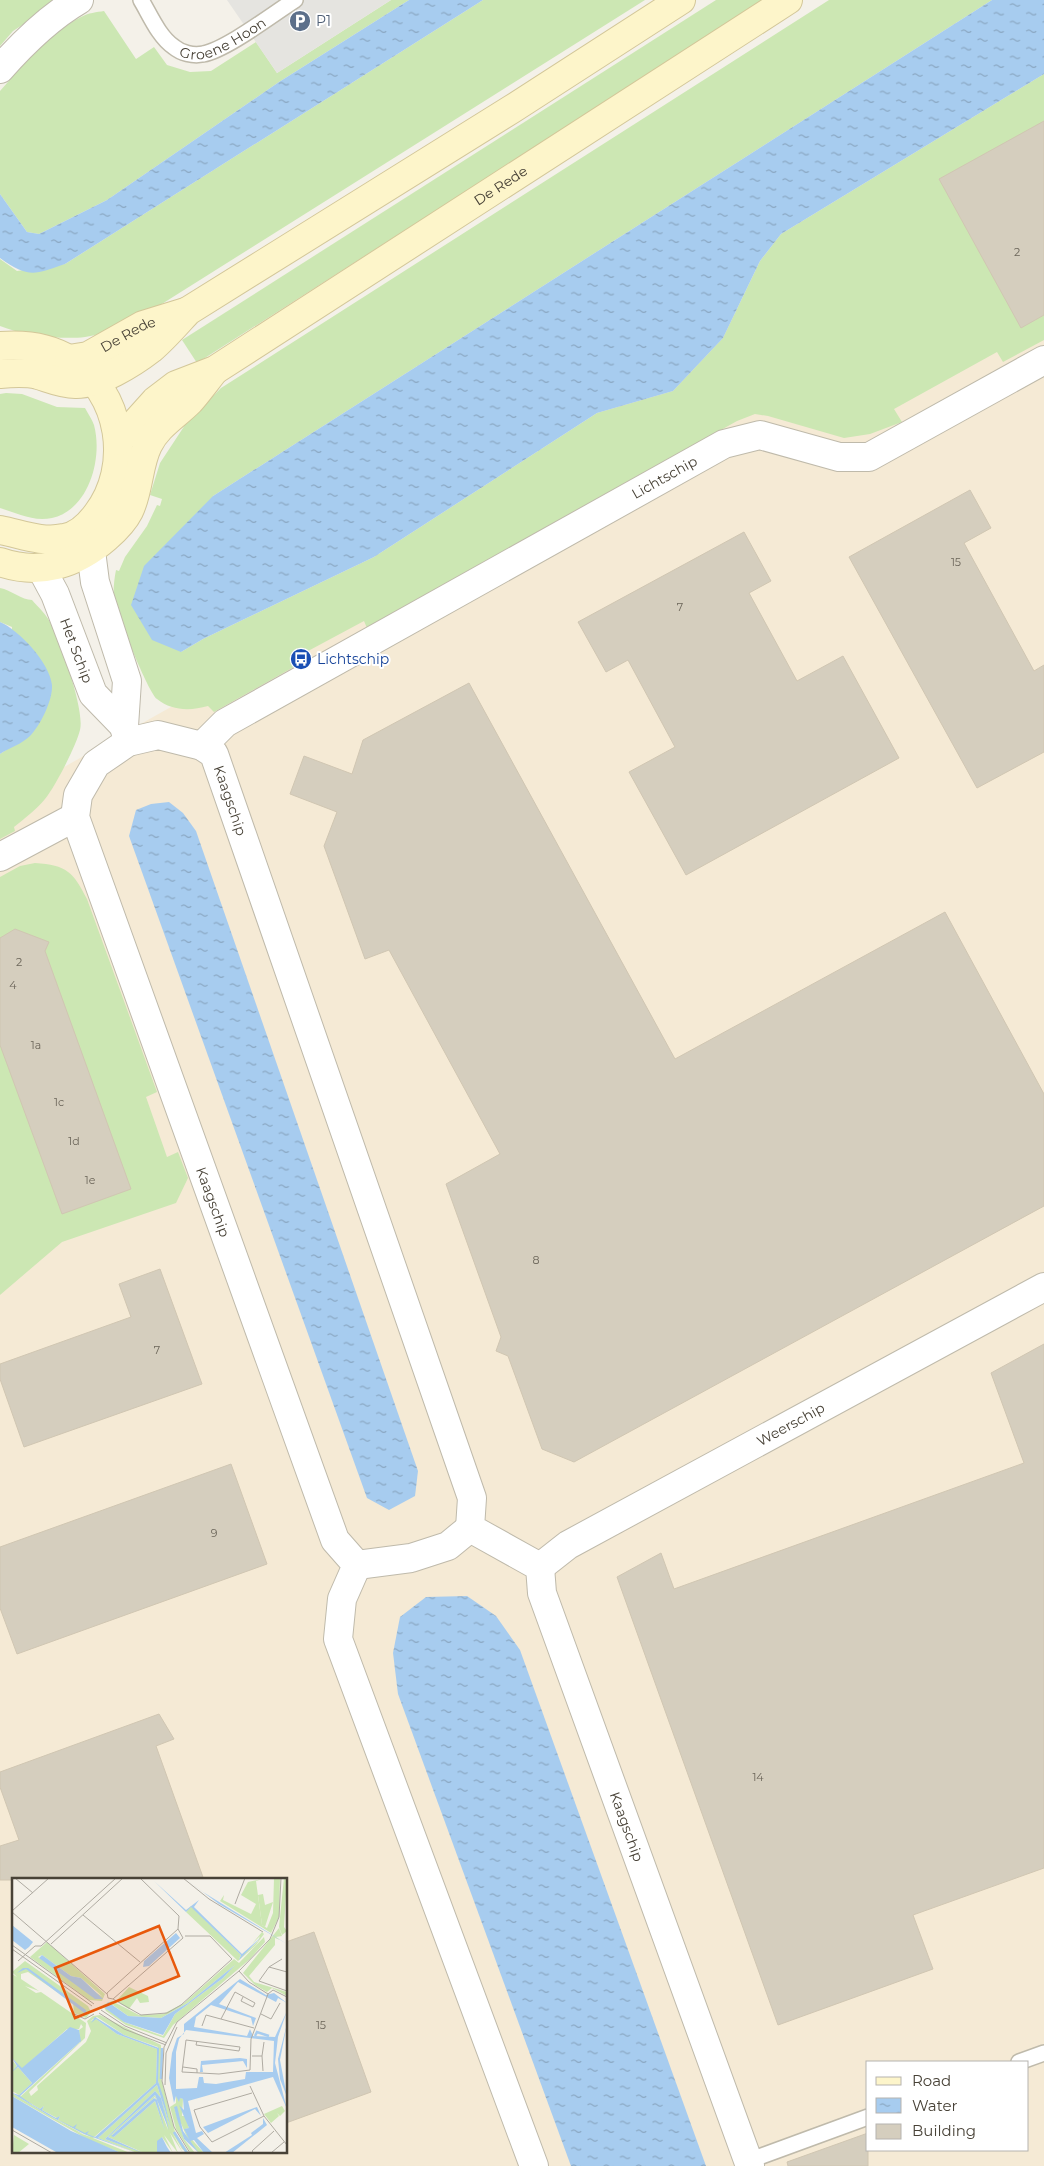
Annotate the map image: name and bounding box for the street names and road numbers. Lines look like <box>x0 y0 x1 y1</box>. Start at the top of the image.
street label: Groene Hoon <box>177 13 269 64</box>
street label: De Rede <box>470 162 531 209</box>
street label: De Rede <box>97 313 158 356</box>
street label: Lichtschip <box>628 452 700 503</box>
street label: Het Schip <box>56 615 97 686</box>
street label: Kaagschip <box>210 763 251 838</box>
street label: Kaagschip <box>192 1165 234 1239</box>
street label: Weerschip <box>754 1399 828 1450</box>
street label: Kaagschip <box>606 1789 648 1864</box>

